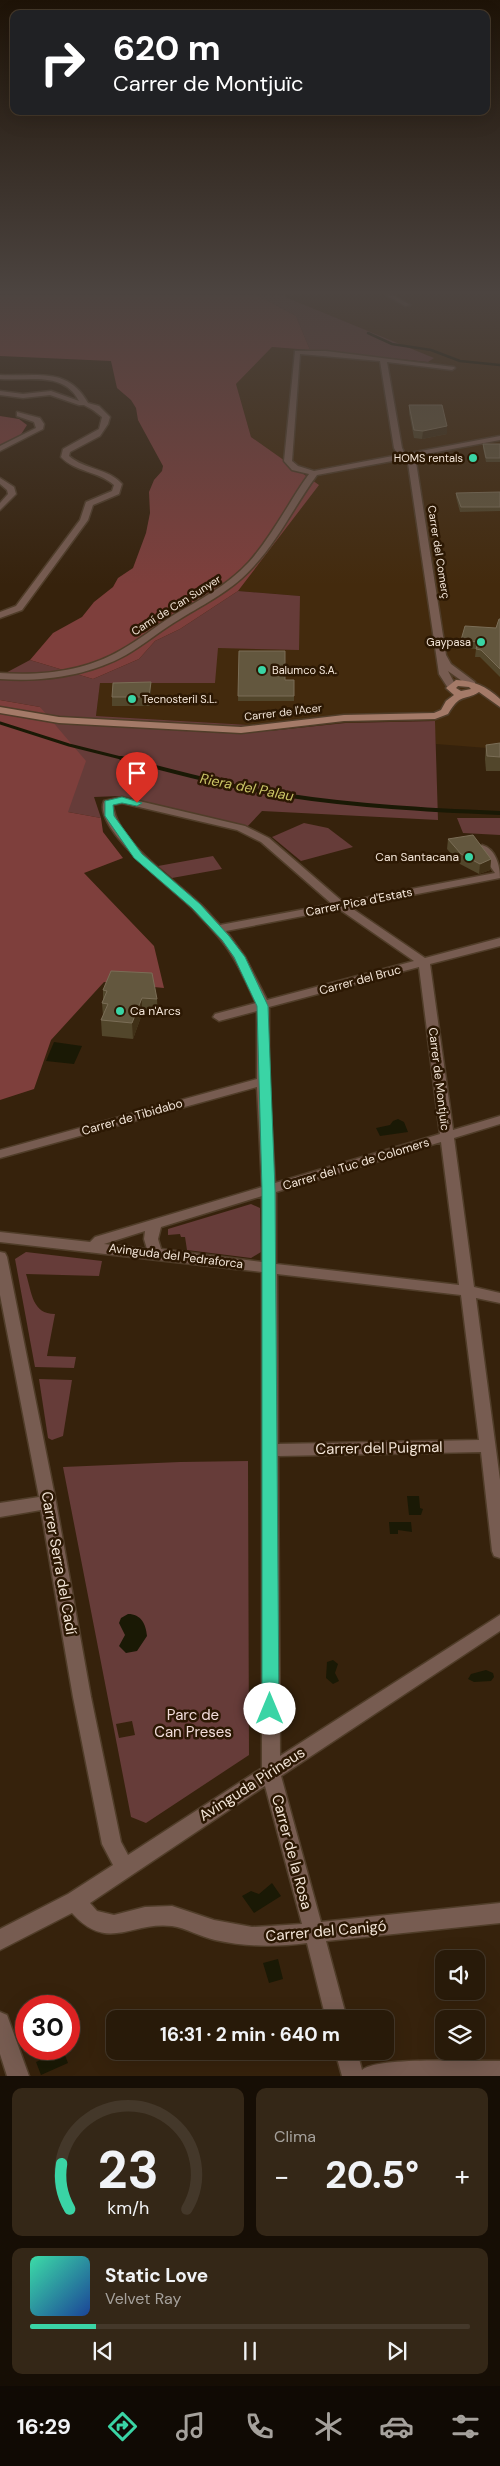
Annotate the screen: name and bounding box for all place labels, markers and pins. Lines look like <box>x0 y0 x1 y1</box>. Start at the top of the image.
place label: HOMS rentals <box>394 451 463 465</box>
marker: HOMS rentals <box>467 452 479 464</box>
place label: Gaypasa <box>426 635 471 649</box>
marker: Gaypasa <box>475 636 487 648</box>
place label: Balumco S.A. <box>272 663 337 677</box>
marker: Balumco S.A. <box>256 664 268 676</box>
place label: Tecnosteril S.L. <box>142 692 217 706</box>
marker: Tecnosteril S.L. <box>126 693 138 705</box>
pin <box>116 752 158 803</box>
place label: Can Santacana <box>375 849 459 865</box>
marker: Can Santacana <box>463 851 475 863</box>
place label: Ca n'Arcs <box>130 1003 181 1019</box>
marker: Ca n'Arcs <box>114 1005 126 1017</box>

